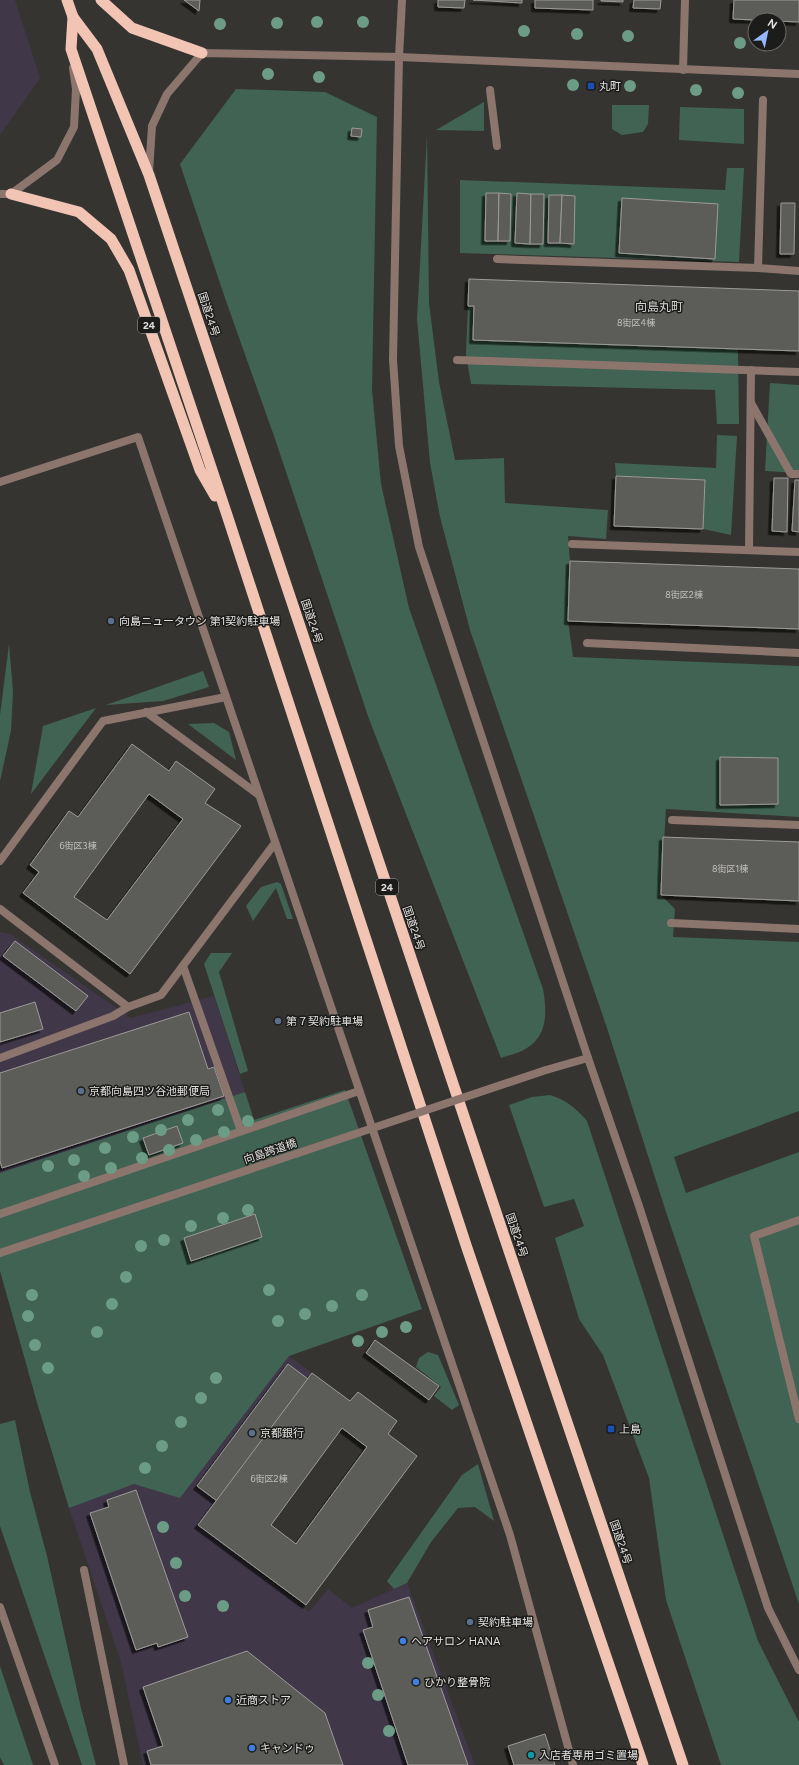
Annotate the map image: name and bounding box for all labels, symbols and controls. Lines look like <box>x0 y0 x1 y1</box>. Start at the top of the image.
north arrow <box>747 12 787 52</box>
text: N <box>765 16 779 32</box>
place label: 丸町 <box>599 80 621 93</box>
marker: 丸町 <box>586 81 596 91</box>
street label: 国道24号 <box>195 290 222 338</box>
district label: 向島丸町 <box>635 300 683 314</box>
road number: 24 <box>138 317 160 333</box>
house number: 8街区4棟 <box>617 317 656 328</box>
house number: 8街区2棟 <box>665 589 704 600</box>
street label: 国道24号 <box>298 597 325 645</box>
place label: 向島ニュータウン 第1契約駐車場 <box>119 615 280 628</box>
marker: 向島ニュータウン 第1契約駐車場 <box>106 616 116 626</box>
house number: 6街区3棟 <box>60 840 97 851</box>
house number: 8街区1棟 <box>712 863 749 874</box>
road number: 24 <box>376 879 398 895</box>
street label: 国道24号 <box>400 904 427 952</box>
place label: 第７契約駐車場 <box>286 1015 363 1028</box>
marker: 第７契約駐車場 <box>273 1016 283 1026</box>
place label: 京都向島四ツ谷池郵便局 <box>89 1085 210 1098</box>
marker: 京都向島四ツ谷池郵便局 <box>76 1086 86 1096</box>
street label: 向島跨道橋 <box>242 1136 298 1167</box>
street label: 国道24号 <box>503 1211 530 1259</box>
place label: 上島 <box>619 1423 641 1436</box>
marker: 上島 <box>606 1424 616 1434</box>
place label: 京都銀行 <box>260 1427 304 1440</box>
marker: 京都銀行 <box>247 1428 257 1438</box>
house number: 6街区2棟 <box>250 1473 289 1484</box>
street label: 国道24号 <box>607 1518 634 1566</box>
place label: 契約駐車場 <box>478 1616 533 1629</box>
marker: 契約駐車場 <box>465 1617 475 1627</box>
place label: ヘアサロン HANA <box>411 1635 501 1648</box>
marker: ヘアサロン HANA <box>398 1636 408 1646</box>
place label: ひかり整骨院 <box>424 1676 490 1689</box>
marker: ひかり整骨院 <box>411 1677 421 1687</box>
place label: 近商ストア <box>236 1694 291 1707</box>
marker: 近商ストア <box>223 1695 233 1705</box>
place label: キャンドゥ <box>260 1742 315 1755</box>
marker: キャンドゥ <box>247 1743 257 1753</box>
place label: 入店者専用ゴミ置場 <box>539 1749 638 1762</box>
marker: 入店者専用ゴミ置場 <box>526 1750 536 1760</box>

